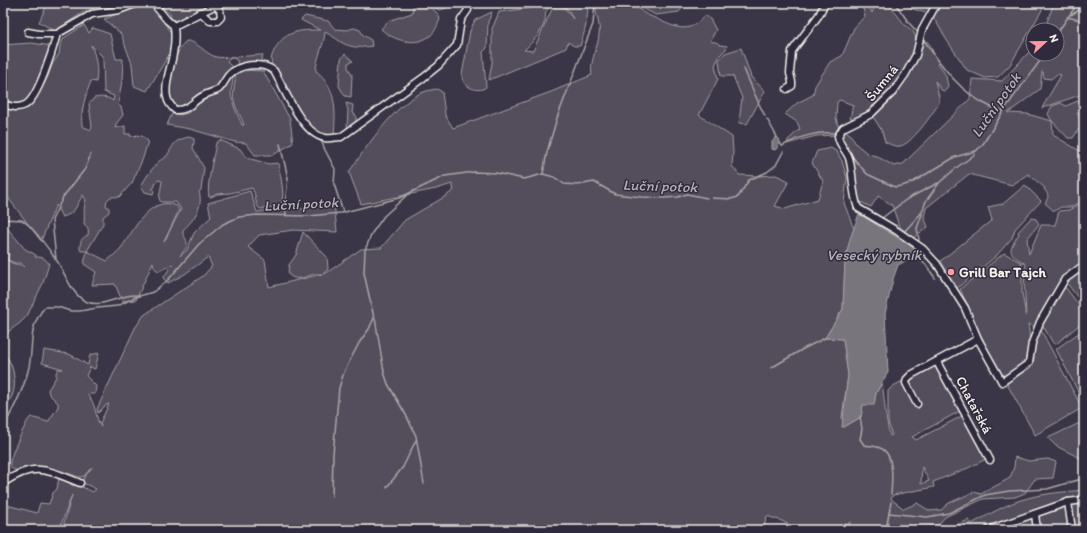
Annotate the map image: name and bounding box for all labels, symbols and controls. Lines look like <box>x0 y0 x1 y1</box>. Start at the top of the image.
north arrow <box>1025 22 1065 62</box>
text: N <box>1046 33 1061 44</box>
street label: Šumná <box>862 61 902 105</box>
water label: Luční potok <box>967 68 1025 141</box>
water label: Luční potok <box>622 176 699 196</box>
water label: Luční potok <box>263 193 340 215</box>
water label: Vesecký rybník <box>827 246 923 264</box>
place label: Grill Bar Tajch <box>959 264 1046 281</box>
marker: Grill Bar Tajch <box>946 267 956 277</box>
street label: Chatařská <box>952 373 996 437</box>

